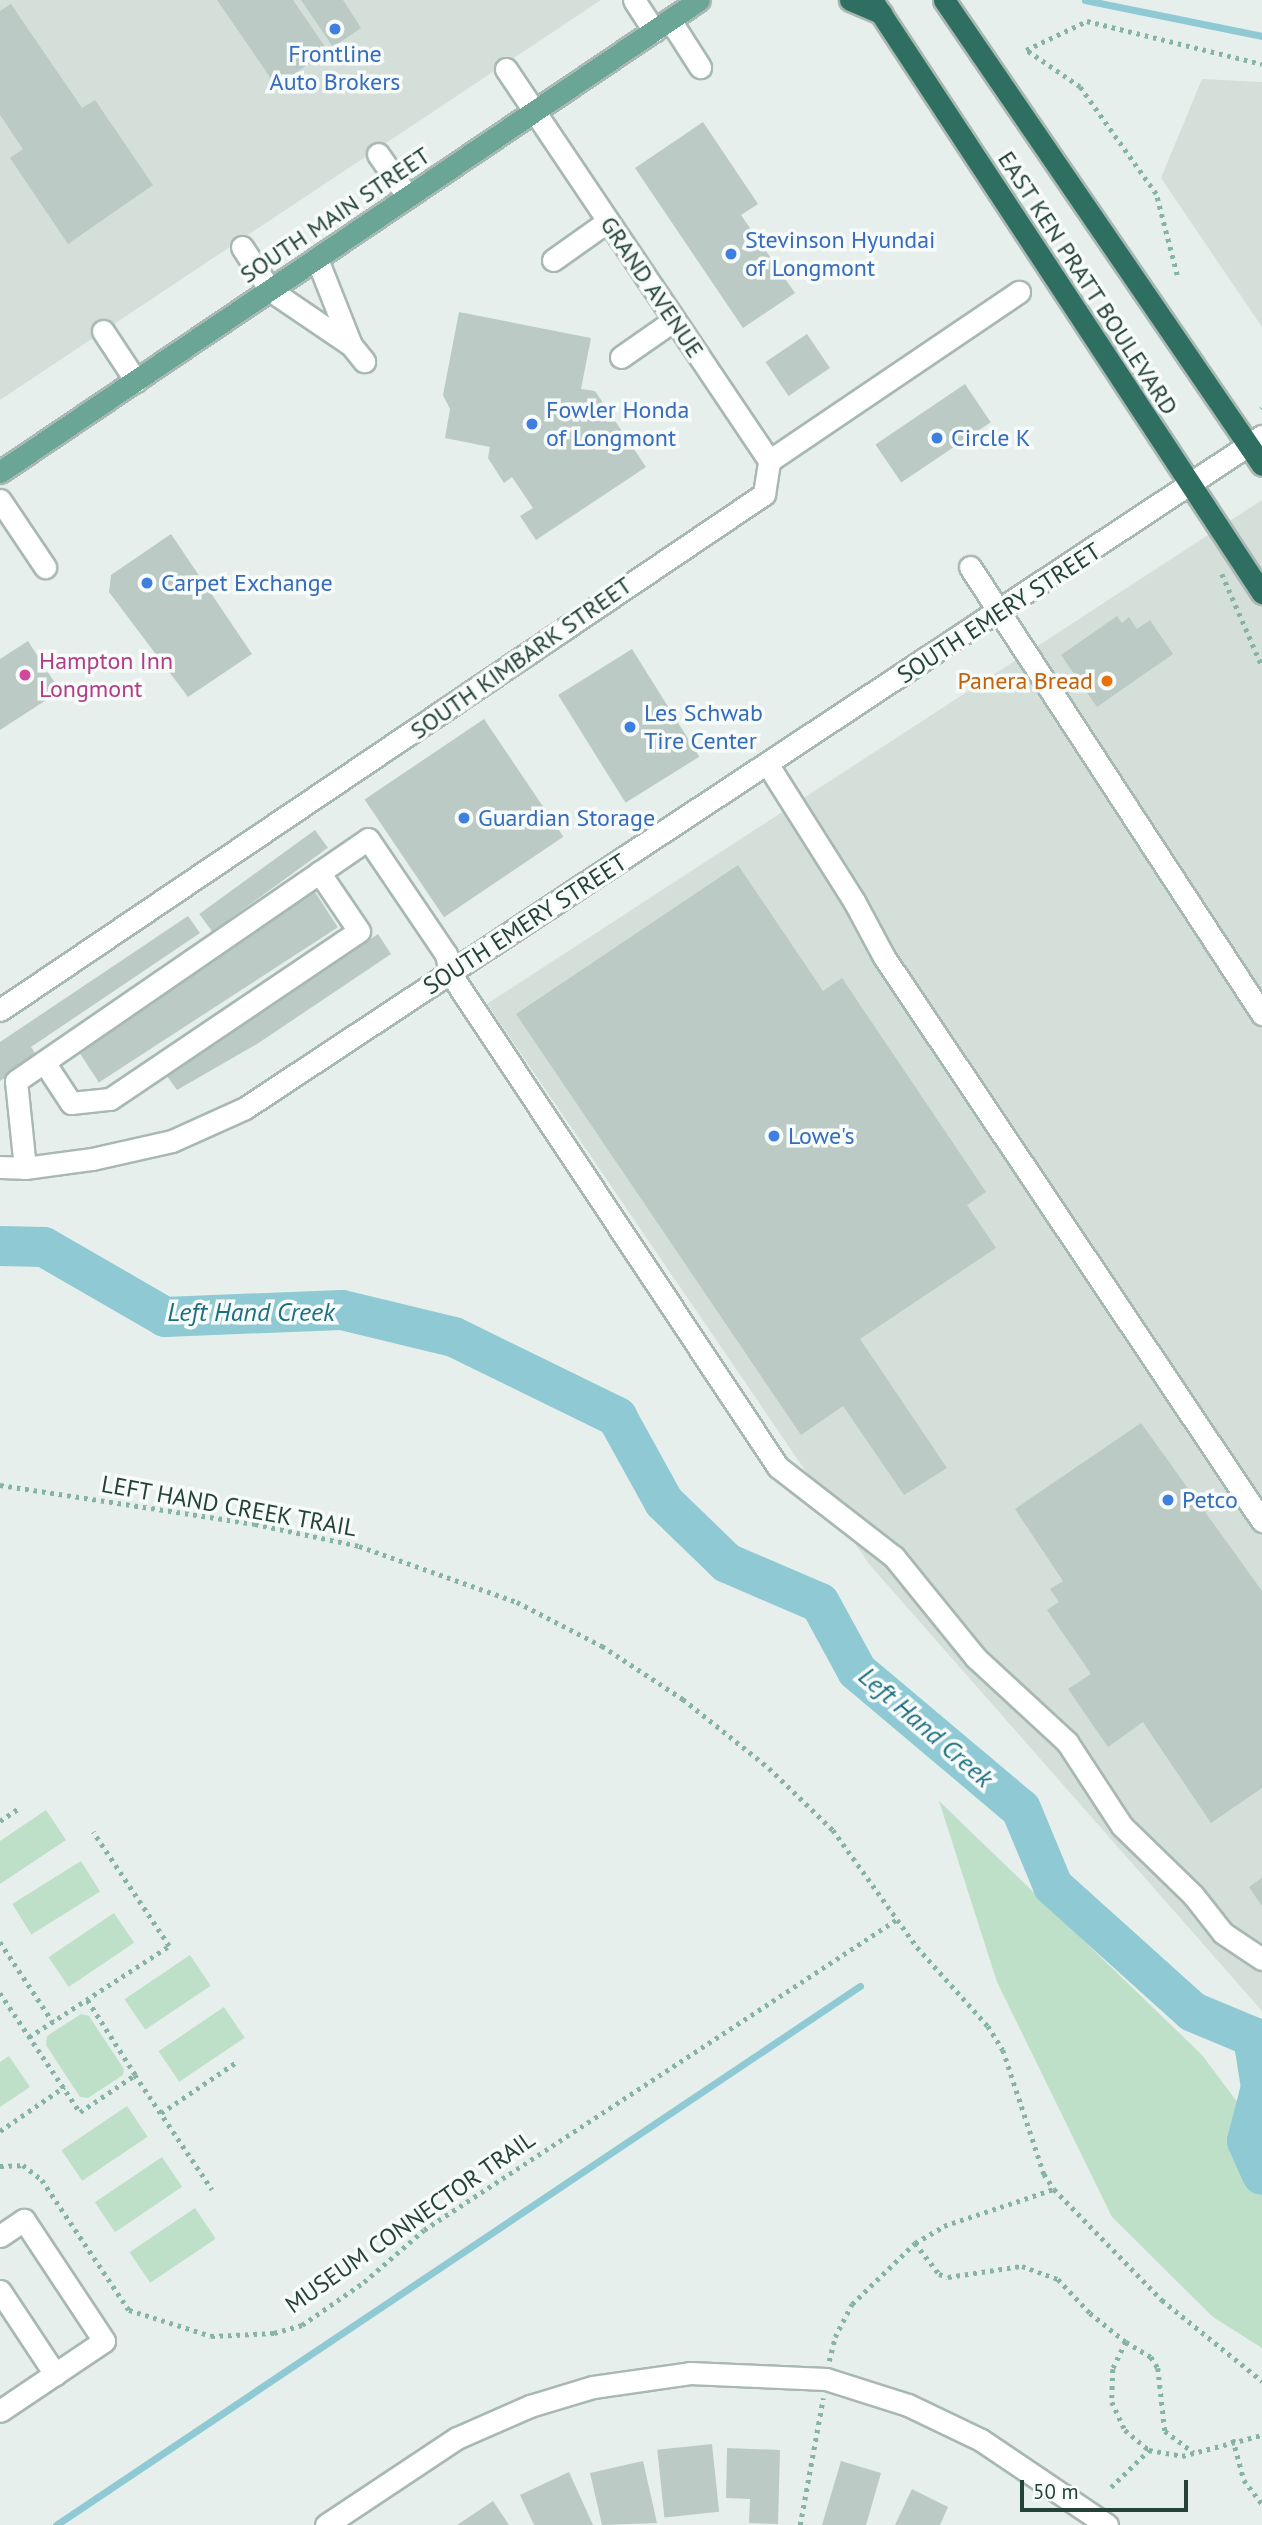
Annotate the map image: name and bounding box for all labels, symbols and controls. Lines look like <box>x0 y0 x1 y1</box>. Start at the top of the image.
marker: Frontline Auto Brokers <box>327 21 343 37</box>
place label: Frontline Auto Brokers <box>270 40 400 96</box>
street label: SOUTH MAIN STREET <box>235 141 435 289</box>
street label: EAST KEN PRATT BOULEVARD <box>991 145 1185 421</box>
street label: GRAND AVENUE <box>594 211 710 363</box>
place label: Stevinson Hyundai of Longmont <box>745 226 936 282</box>
marker: Stevinson Hyundai of Longmont <box>723 246 739 262</box>
place label: Fowler Honda of Longmont <box>546 396 689 452</box>
marker: Fowler Honda of Longmont <box>524 416 540 432</box>
place label: Circle K <box>951 424 1030 452</box>
marker: Circle K <box>929 430 945 446</box>
street label: SOUTH EMERY STREET <box>892 536 1106 690</box>
place label: Carpet Exchange <box>161 569 333 597</box>
street label: SOUTH KIMBARK STREET <box>405 570 637 746</box>
marker: Carpet Exchange <box>139 575 155 591</box>
place label: Hampton Inn Longmont <box>39 647 173 703</box>
marker: Hampton Inn Longmont <box>17 667 33 683</box>
place label: Panera Bread <box>958 667 1093 695</box>
marker: Panera Bread <box>1099 673 1115 689</box>
place label: Les Schwab Tire Center <box>644 699 763 755</box>
marker: Les Schwab Tire Center <box>622 719 638 735</box>
place label: Guardian Storage <box>478 804 655 832</box>
marker: Guardian Storage <box>456 810 472 826</box>
street label: SOUTH EMERY STREET <box>418 847 632 1001</box>
place label: Lowe's <box>788 1122 855 1150</box>
marker: Lowe's <box>766 1128 782 1144</box>
water label: Left Hand Creek <box>167 1296 335 1328</box>
street label: LEFT HAND CREEK TRAIL <box>98 1469 360 1543</box>
place label: Petco <box>1182 1486 1238 1514</box>
marker: Petco <box>1160 1492 1176 1508</box>
water label: Left Hand Creek <box>853 1660 999 1794</box>
street label: MUSEUM CONNECTOR TRAIL <box>279 2125 541 2319</box>
scale bar <box>1024 2466 1192 2510</box>
text: 50 m <box>1033 2478 1079 2505</box>

